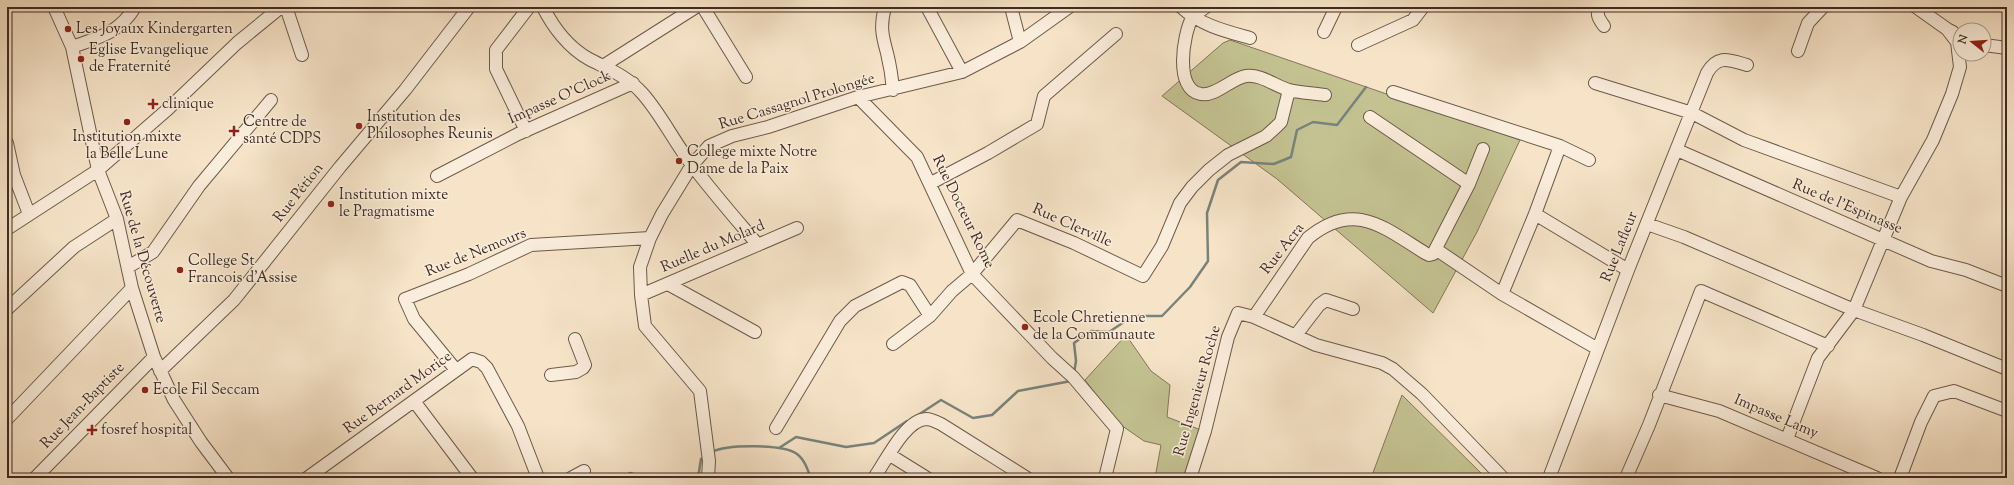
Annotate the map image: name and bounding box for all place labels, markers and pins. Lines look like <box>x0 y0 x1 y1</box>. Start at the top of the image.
place label: Les Joyaux Kindergarten <box>76 19 233 40</box>
marker: Les Joyaux Kindergarten <box>63 24 73 34</box>
place label: Eglise Evangelique de Fraternité <box>89 40 209 78</box>
marker: Eglise Evangelique de Fraternité <box>76 54 86 64</box>
place label: clinique <box>162 94 214 115</box>
marker: clinique <box>147 98 159 110</box>
place label: Institution des Philosophes Reunis <box>367 107 493 145</box>
place label: Centre de santé CDPS <box>243 112 321 150</box>
marker: Institution mixte la Belle Lune <box>122 117 132 127</box>
marker: Institution des Philosophes Reunis <box>354 121 364 131</box>
marker: Centre de santé CDPS <box>228 125 240 137</box>
place label: Institution mixte la Belle Lune <box>72 127 182 165</box>
place label: College mixte Notre Dame de la Paix <box>687 142 817 180</box>
marker: College mixte Notre Dame de la Paix <box>674 156 684 166</box>
place label: Institution mixte le Pragmatisme <box>339 185 448 223</box>
marker: Institution mixte le Pragmatisme <box>326 199 336 209</box>
place label: College St Francois d'Assise <box>188 251 297 289</box>
marker: College St Francois d'Assise <box>175 265 185 275</box>
place label: Ecole Chretienne de la Communaute <box>1033 308 1155 346</box>
marker: Ecole Chretienne de la Communaute <box>1020 322 1030 332</box>
place label: Ecole Fil Seccam <box>153 380 260 401</box>
marker: Ecole Fil Seccam <box>140 385 150 395</box>
place label: fosref hospital <box>101 420 192 441</box>
marker: fosref hospital <box>86 424 98 436</box>

